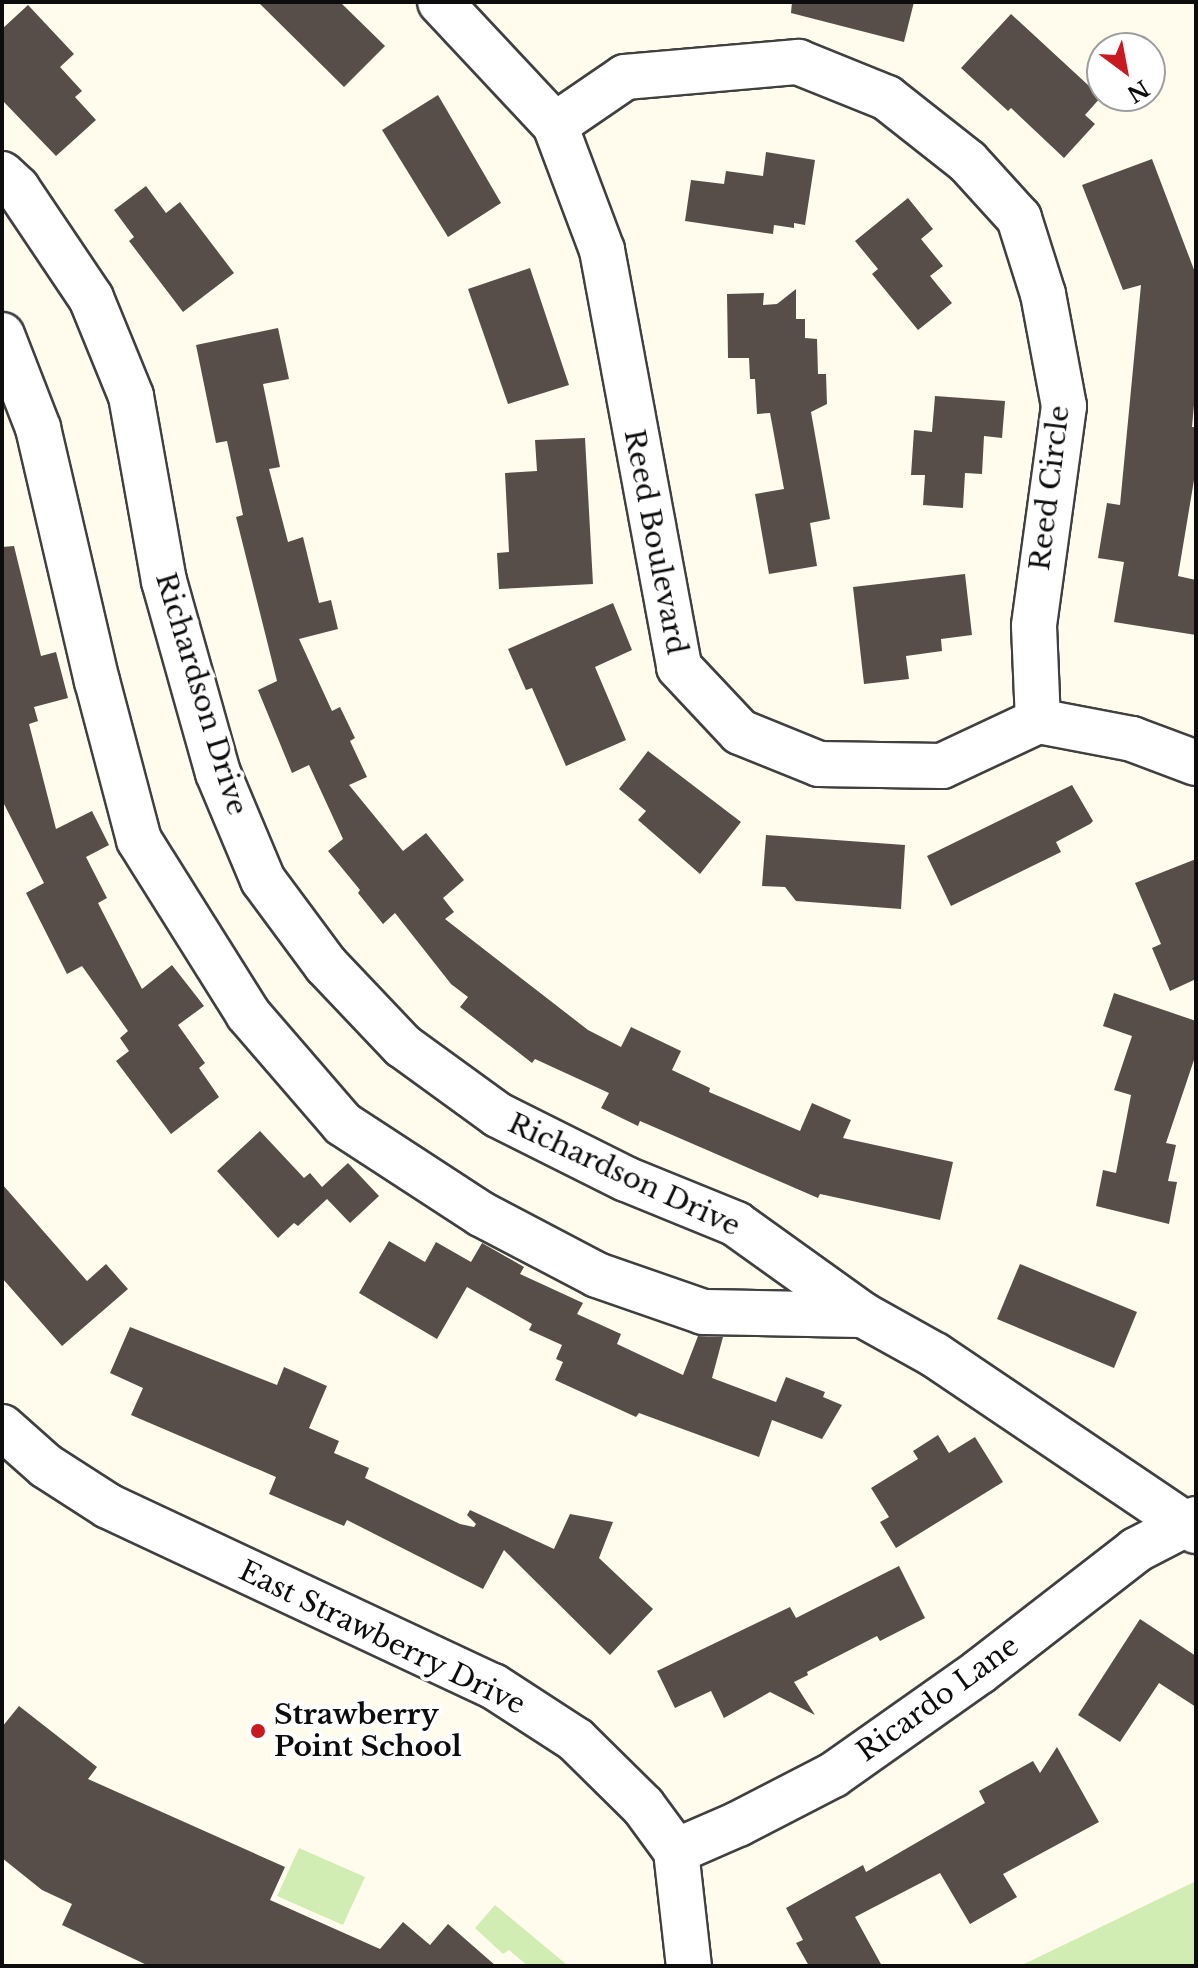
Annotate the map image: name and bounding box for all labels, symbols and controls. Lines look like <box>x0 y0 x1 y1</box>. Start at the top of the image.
north arrow <box>1086 32 1166 112</box>
text: N <box>1122 74 1154 108</box>
street label: Reed Circle <box>1023 404 1077 572</box>
street label: Reed Boulevard <box>617 427 693 657</box>
street label: Richardson Drive <box>148 569 254 819</box>
street label: Richardson Drive <box>503 1107 745 1243</box>
street label: East Strawberry Drive <box>233 1554 531 1722</box>
street label: Ricardo Lane <box>851 1629 1025 1769</box>
place label: Strawberry Point School <box>274 1698 462 1764</box>
marker: Strawberry Point School <box>249 1722 267 1740</box>

